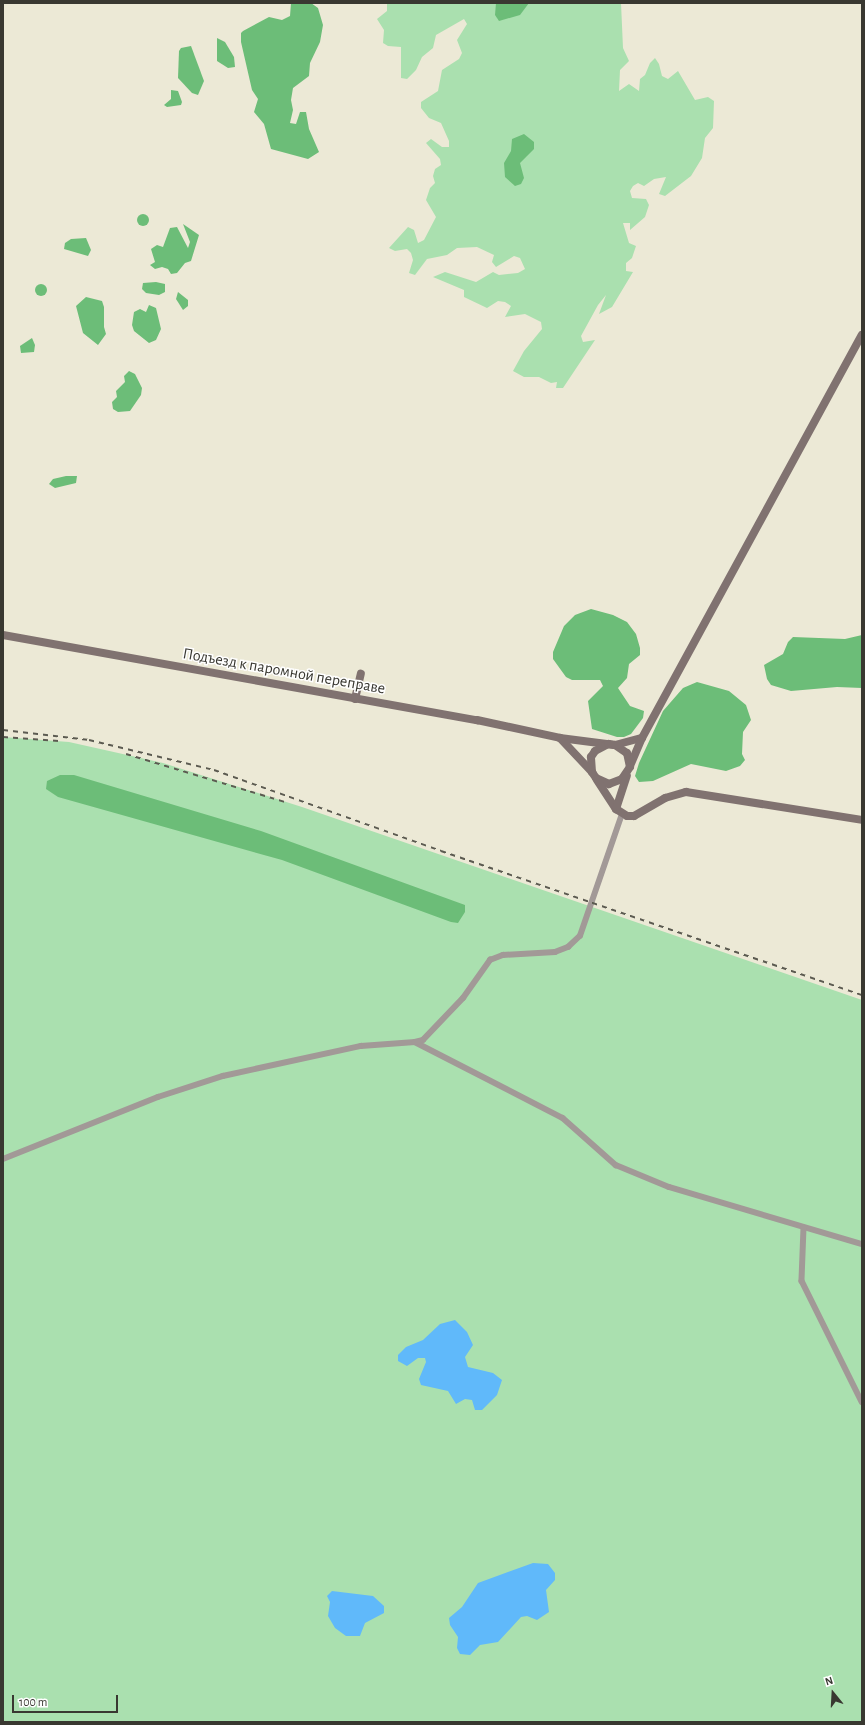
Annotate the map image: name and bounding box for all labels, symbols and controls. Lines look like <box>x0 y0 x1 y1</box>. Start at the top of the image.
street label: Подъезд к паромной переправе <box>181 644 387 698</box>
north arrow <box>813 1673 853 1713</box>
text: N <box>824 1675 834 1688</box>
scale bar <box>14 1687 120 1713</box>
text: 100 m <box>19 1696 47 1708</box>

